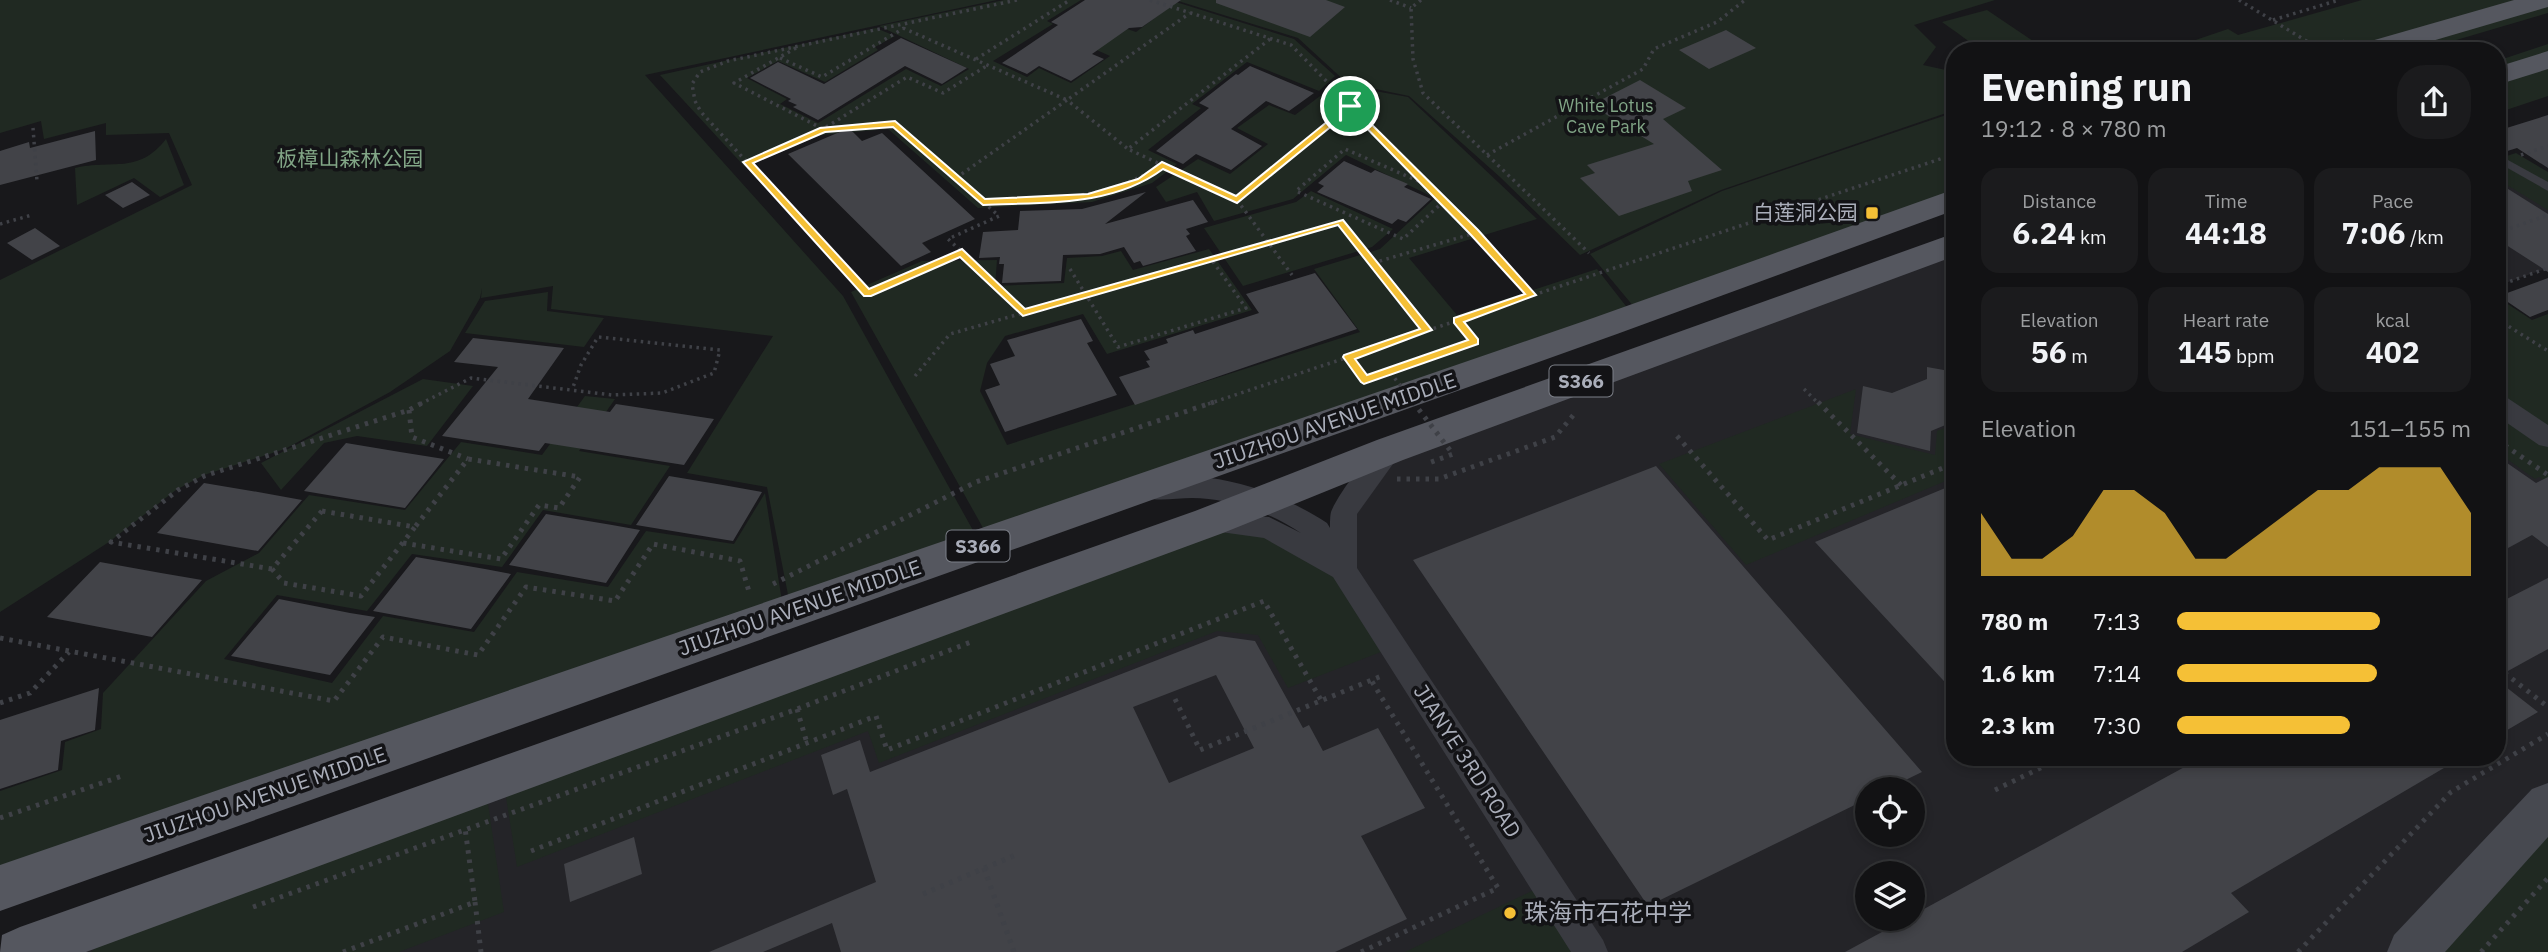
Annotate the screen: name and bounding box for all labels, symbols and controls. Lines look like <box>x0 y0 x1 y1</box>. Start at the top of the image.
text: Evening run <box>1981 62 2192 111</box>
button: share <box>2397 65 2471 139</box>
pin <box>1320 76 1380 136</box>
icon: arrive <box>1331 87 1369 125</box>
park label: White Lotus Cave Park <box>1558 94 1654 138</box>
text: 19:12 · 8 × 780 m <box>1981 113 2167 143</box>
park label: 板樟山森林公园 <box>277 144 424 172</box>
text: Distance <box>2022 189 2096 213</box>
text: Time <box>2205 189 2247 213</box>
text: Pace <box>2372 189 2413 213</box>
place label: 白莲洞公园 <box>1753 198 1858 226</box>
marker: 白莲洞公园 <box>1864 205 1880 221</box>
text: 6.24 <box>2012 213 2075 252</box>
text: 44:18 <box>2185 213 2267 252</box>
text: 7:06 <box>2342 213 2405 252</box>
text: km <box>2075 225 2107 249</box>
text: /km <box>2405 225 2444 249</box>
text: Elevation <box>2020 308 2099 332</box>
text: Heart rate <box>2183 308 2269 332</box>
text: kcal <box>2375 308 2410 332</box>
text: 56 <box>2031 332 2067 371</box>
text: 145 <box>2177 332 2231 371</box>
text: 402 <box>2366 332 2420 371</box>
text: m <box>2067 344 2088 368</box>
text: bpm <box>2231 344 2275 368</box>
street label: JIUZHOU AVENUE MIDDLE <box>1210 365 1460 475</box>
road number: S366 <box>1550 366 1612 396</box>
text: Elevation <box>1981 413 2076 443</box>
text: 151–155 m <box>2349 413 2471 443</box>
road number: S366 <box>946 530 1010 562</box>
street label: JIUZHOU AVENUE MIDDLE <box>675 552 925 662</box>
text: 780 m <box>1981 606 2048 636</box>
text: 7:13 <box>2093 606 2141 636</box>
text: 1.6 km <box>1981 658 2055 688</box>
text: 7:14 <box>2093 658 2141 688</box>
street label: JIANYE 3RD ROAD <box>1408 678 1528 843</box>
text: 2.3 km <box>1981 710 2055 740</box>
text: 7:30 <box>2093 710 2141 740</box>
street label: JIUZHOU AVENUE MIDDLE <box>140 739 390 849</box>
map controls <box>1855 777 1925 931</box>
button: locate <box>1855 777 1925 847</box>
button: layers <box>1855 861 1925 931</box>
place label: 珠海市石花中学 <box>1524 896 1692 928</box>
marker: 珠海市石花中学 <box>1502 905 1518 921</box>

